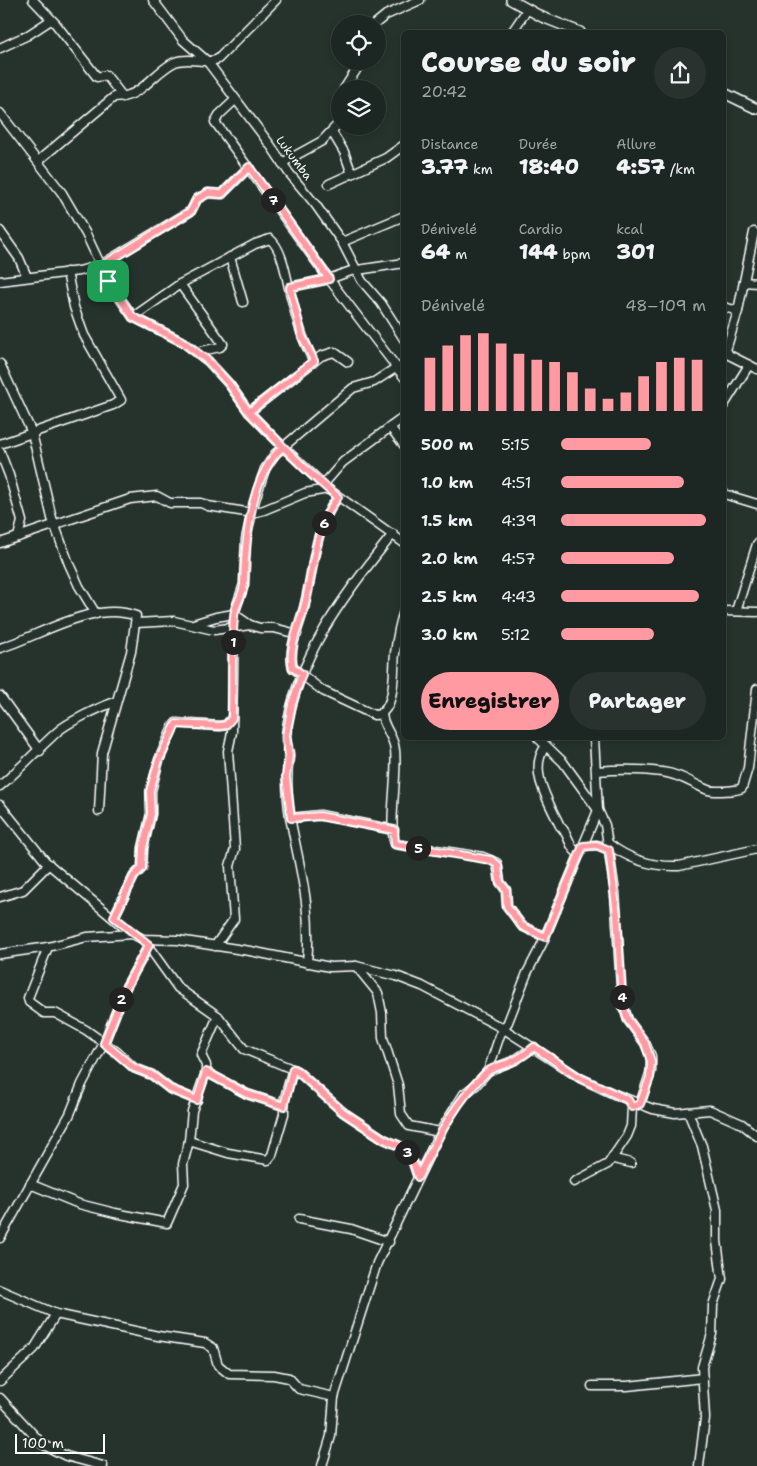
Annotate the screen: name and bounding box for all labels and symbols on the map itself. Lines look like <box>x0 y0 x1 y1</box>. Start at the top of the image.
street label: Lukumba <box>272 133 316 184</box>
pin: 7 <box>260 188 286 212</box>
pin <box>87 260 129 302</box>
pin: 6 <box>312 510 336 536</box>
pin: 1 <box>220 630 246 654</box>
pin: 5 <box>406 836 430 860</box>
pin: 4 <box>610 984 634 1010</box>
pin: 2 <box>108 986 134 1012</box>
pin: 3 <box>394 1140 420 1164</box>
scale bar <box>15 1431 105 1454</box>

